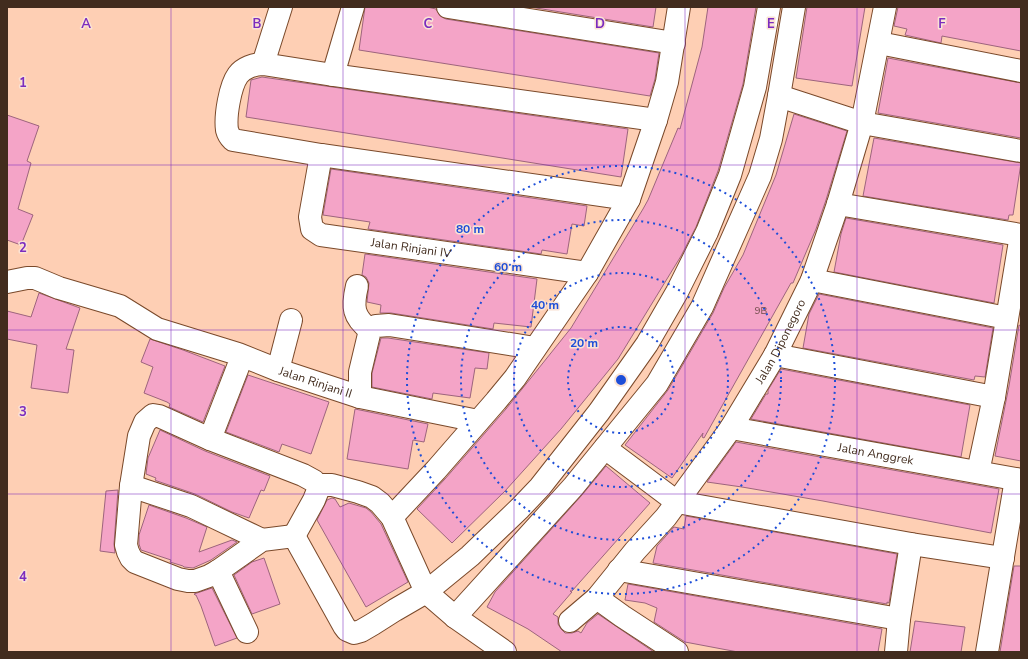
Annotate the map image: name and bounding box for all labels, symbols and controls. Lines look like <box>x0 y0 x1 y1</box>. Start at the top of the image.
text: A <box>81 15 91 33</box>
text: B <box>253 15 262 33</box>
text: C <box>424 15 433 33</box>
text: D <box>595 15 605 33</box>
text: E <box>767 15 775 33</box>
text: F <box>938 15 946 33</box>
text: 1 <box>19 74 27 92</box>
text: 80 m <box>456 221 484 237</box>
street label: Jalan Rinjani IV <box>369 234 453 262</box>
text: 2 <box>19 239 27 257</box>
text: 60 m <box>494 259 522 275</box>
street label: Jalan Diponegoro <box>751 296 809 387</box>
text: 40 m <box>531 297 559 313</box>
house number: 9B <box>755 304 768 318</box>
text: 20 m <box>570 335 598 351</box>
street label: Jalan Rinjani II <box>276 363 354 402</box>
centre of rings <box>614 373 628 387</box>
text: 3 <box>19 403 27 421</box>
street label: Jalan Anggrek <box>836 439 916 469</box>
text: 4 <box>19 568 27 586</box>

